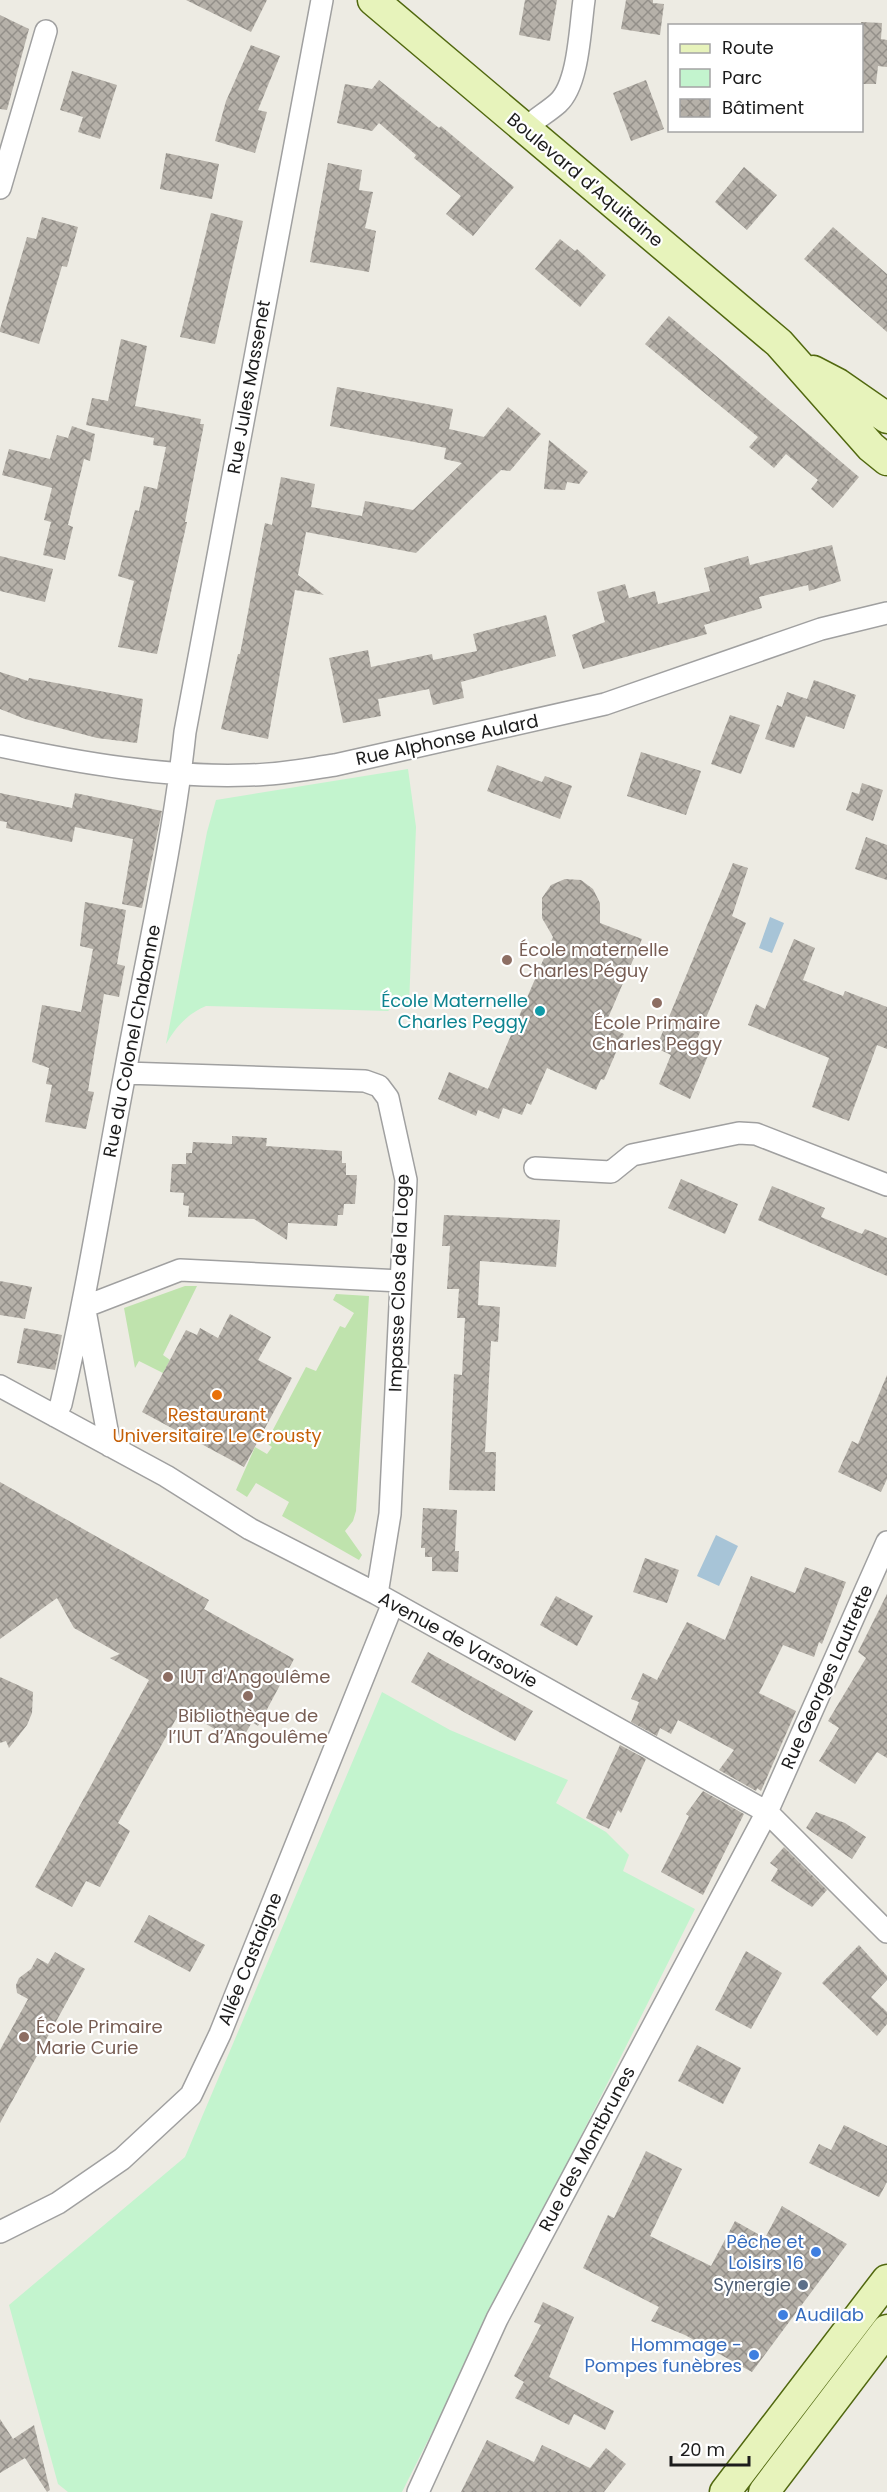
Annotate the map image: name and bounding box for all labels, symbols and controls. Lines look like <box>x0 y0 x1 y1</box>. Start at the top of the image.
legend <box>668 24 863 132</box>
text: Route <box>722 35 774 60</box>
text: Parc <box>722 65 762 90</box>
text: Bâtiment <box>722 95 804 120</box>
street label: Boulevard d'Aquitaine <box>502 107 669 252</box>
street label: Rue Jules Massenet <box>221 298 276 476</box>
street label: Rue Alphonse Aulard <box>353 708 541 771</box>
street label: Rue du Colonel Chabanne <box>97 923 166 1159</box>
place label: École maternelle Charles Péguy <box>519 937 669 983</box>
marker: École maternelle Charles Péguy <box>500 953 514 967</box>
place label: École Maternelle Charles Peggy <box>381 988 528 1034</box>
marker: École Primaire Charles Peggy <box>650 996 664 1010</box>
marker: École Maternelle Charles Peggy <box>533 1004 547 1018</box>
place label: École Primaire Charles Peggy <box>592 1010 722 1056</box>
street label: Impasse Clos de la Loge <box>382 1173 415 1392</box>
marker: Restaurant Universitaire Le Crousty <box>210 1388 224 1402</box>
place label: Restaurant Universitaire Le Crousty <box>112 1402 322 1448</box>
street label: Rue Georges Lautrette <box>775 1581 879 1773</box>
street label: Avenue de Varsovie <box>374 1585 542 1694</box>
place label: IUT d'Angoulême <box>180 1664 330 1689</box>
marker: IUT d'Angoulême <box>161 1670 175 1684</box>
marker: Bibliothèque de l’IUT d’Angoulême <box>241 1689 255 1703</box>
place label: Bibliothèque de l’IUT d’Angoulême <box>168 1703 328 1749</box>
street label: Allée Castaigne <box>211 1888 288 2029</box>
place label: École Primaire Marie Curie <box>36 2014 163 2060</box>
marker: École Primaire Marie Curie <box>17 2030 31 2044</box>
street label: Rue des Montbrunes <box>532 2062 641 2236</box>
place label: Pêche et Loisirs 16 <box>726 2229 804 2275</box>
marker: Pêche et Loisirs 16 <box>809 2245 823 2259</box>
place label: Synergie <box>713 2272 791 2297</box>
marker: Synergie <box>796 2278 810 2292</box>
place label: Audilab <box>795 2302 864 2327</box>
marker: Audilab <box>776 2308 790 2322</box>
place label: Hommage - Pompes funèbres <box>584 2332 742 2378</box>
marker: Hommage - Pompes funèbres <box>747 2348 761 2362</box>
scale bar <box>671 2429 749 2467</box>
text: 20 m <box>680 2437 725 2462</box>

